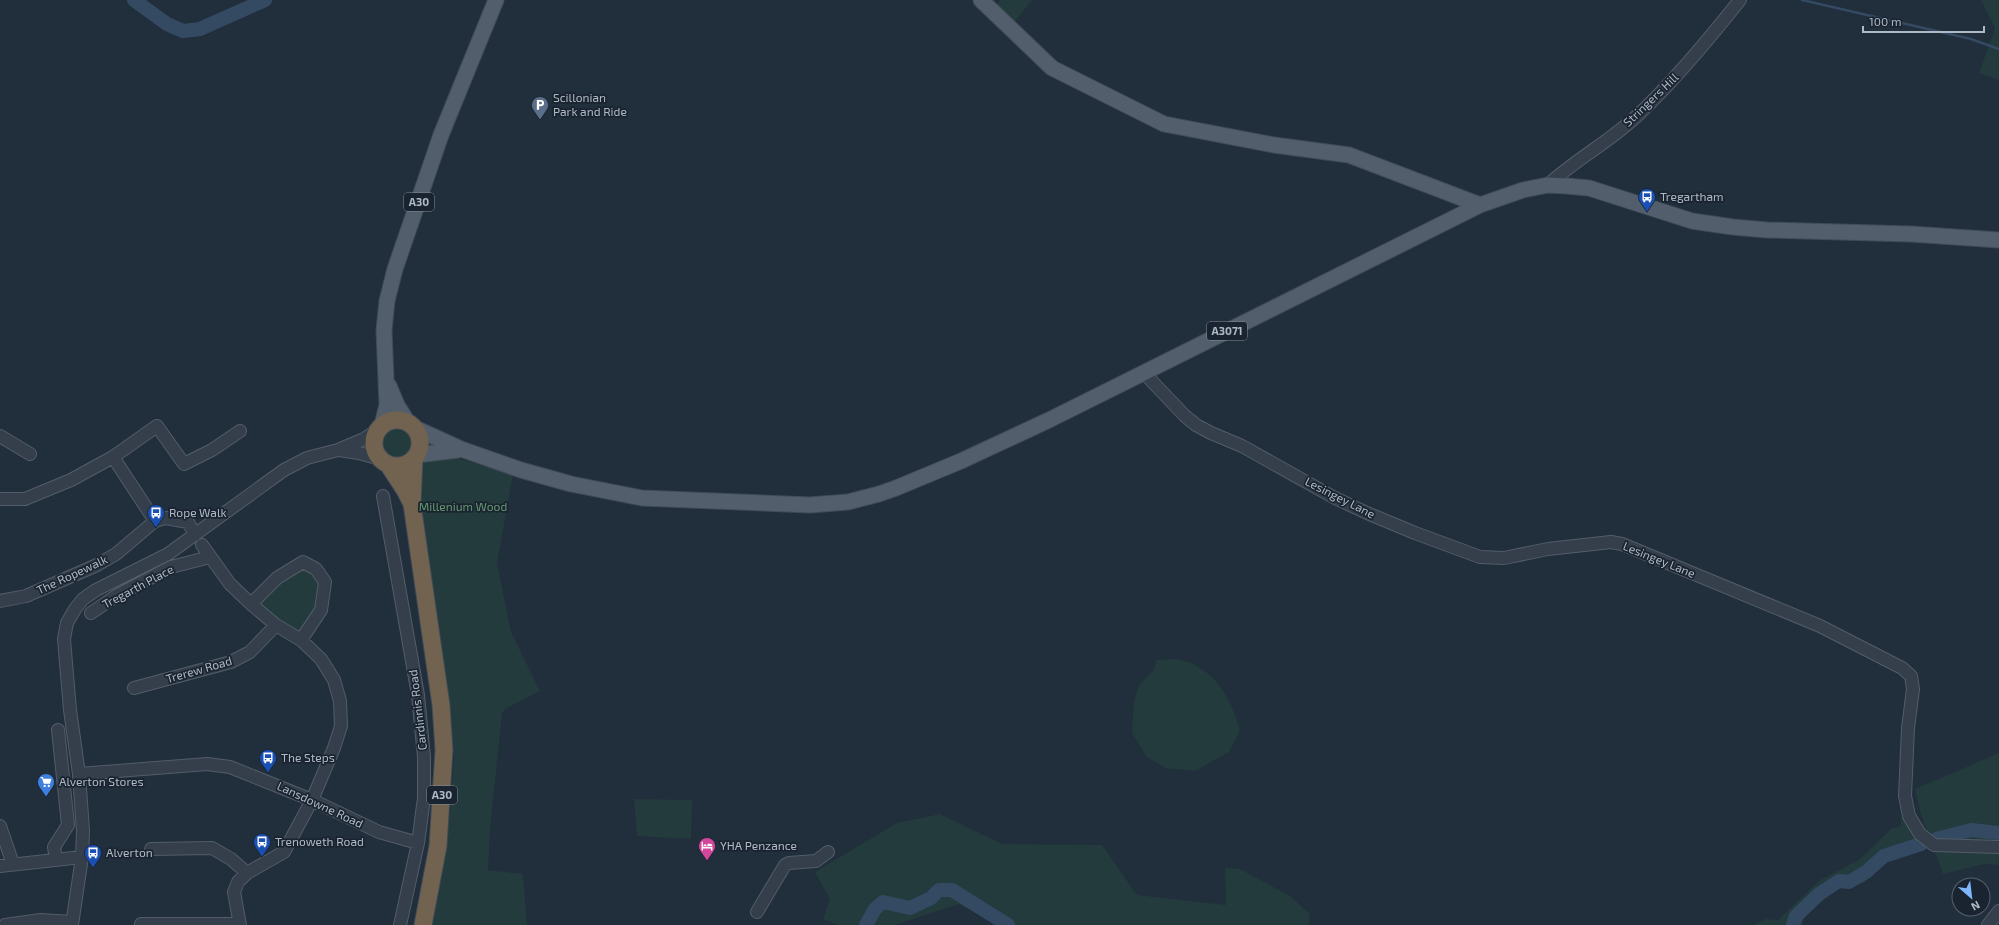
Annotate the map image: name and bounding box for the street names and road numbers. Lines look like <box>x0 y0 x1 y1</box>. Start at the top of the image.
street label: Stringers Hill <box>1620 69 1681 129</box>
road number: A30 <box>404 193 434 211</box>
road number: A3071 <box>1207 322 1247 340</box>
street label: Lesingey Lane <box>1303 473 1378 521</box>
street label: Lesingey Lane <box>1621 538 1698 580</box>
street label: The Ropewalk <box>34 552 109 597</box>
street label: Tregarth Place <box>100 561 176 611</box>
street label: Trerew Road <box>164 653 233 685</box>
street label: Cardinnis Road <box>405 669 429 751</box>
street label: Lansdowne Road <box>275 778 366 830</box>
road number: A30 <box>427 786 457 804</box>

